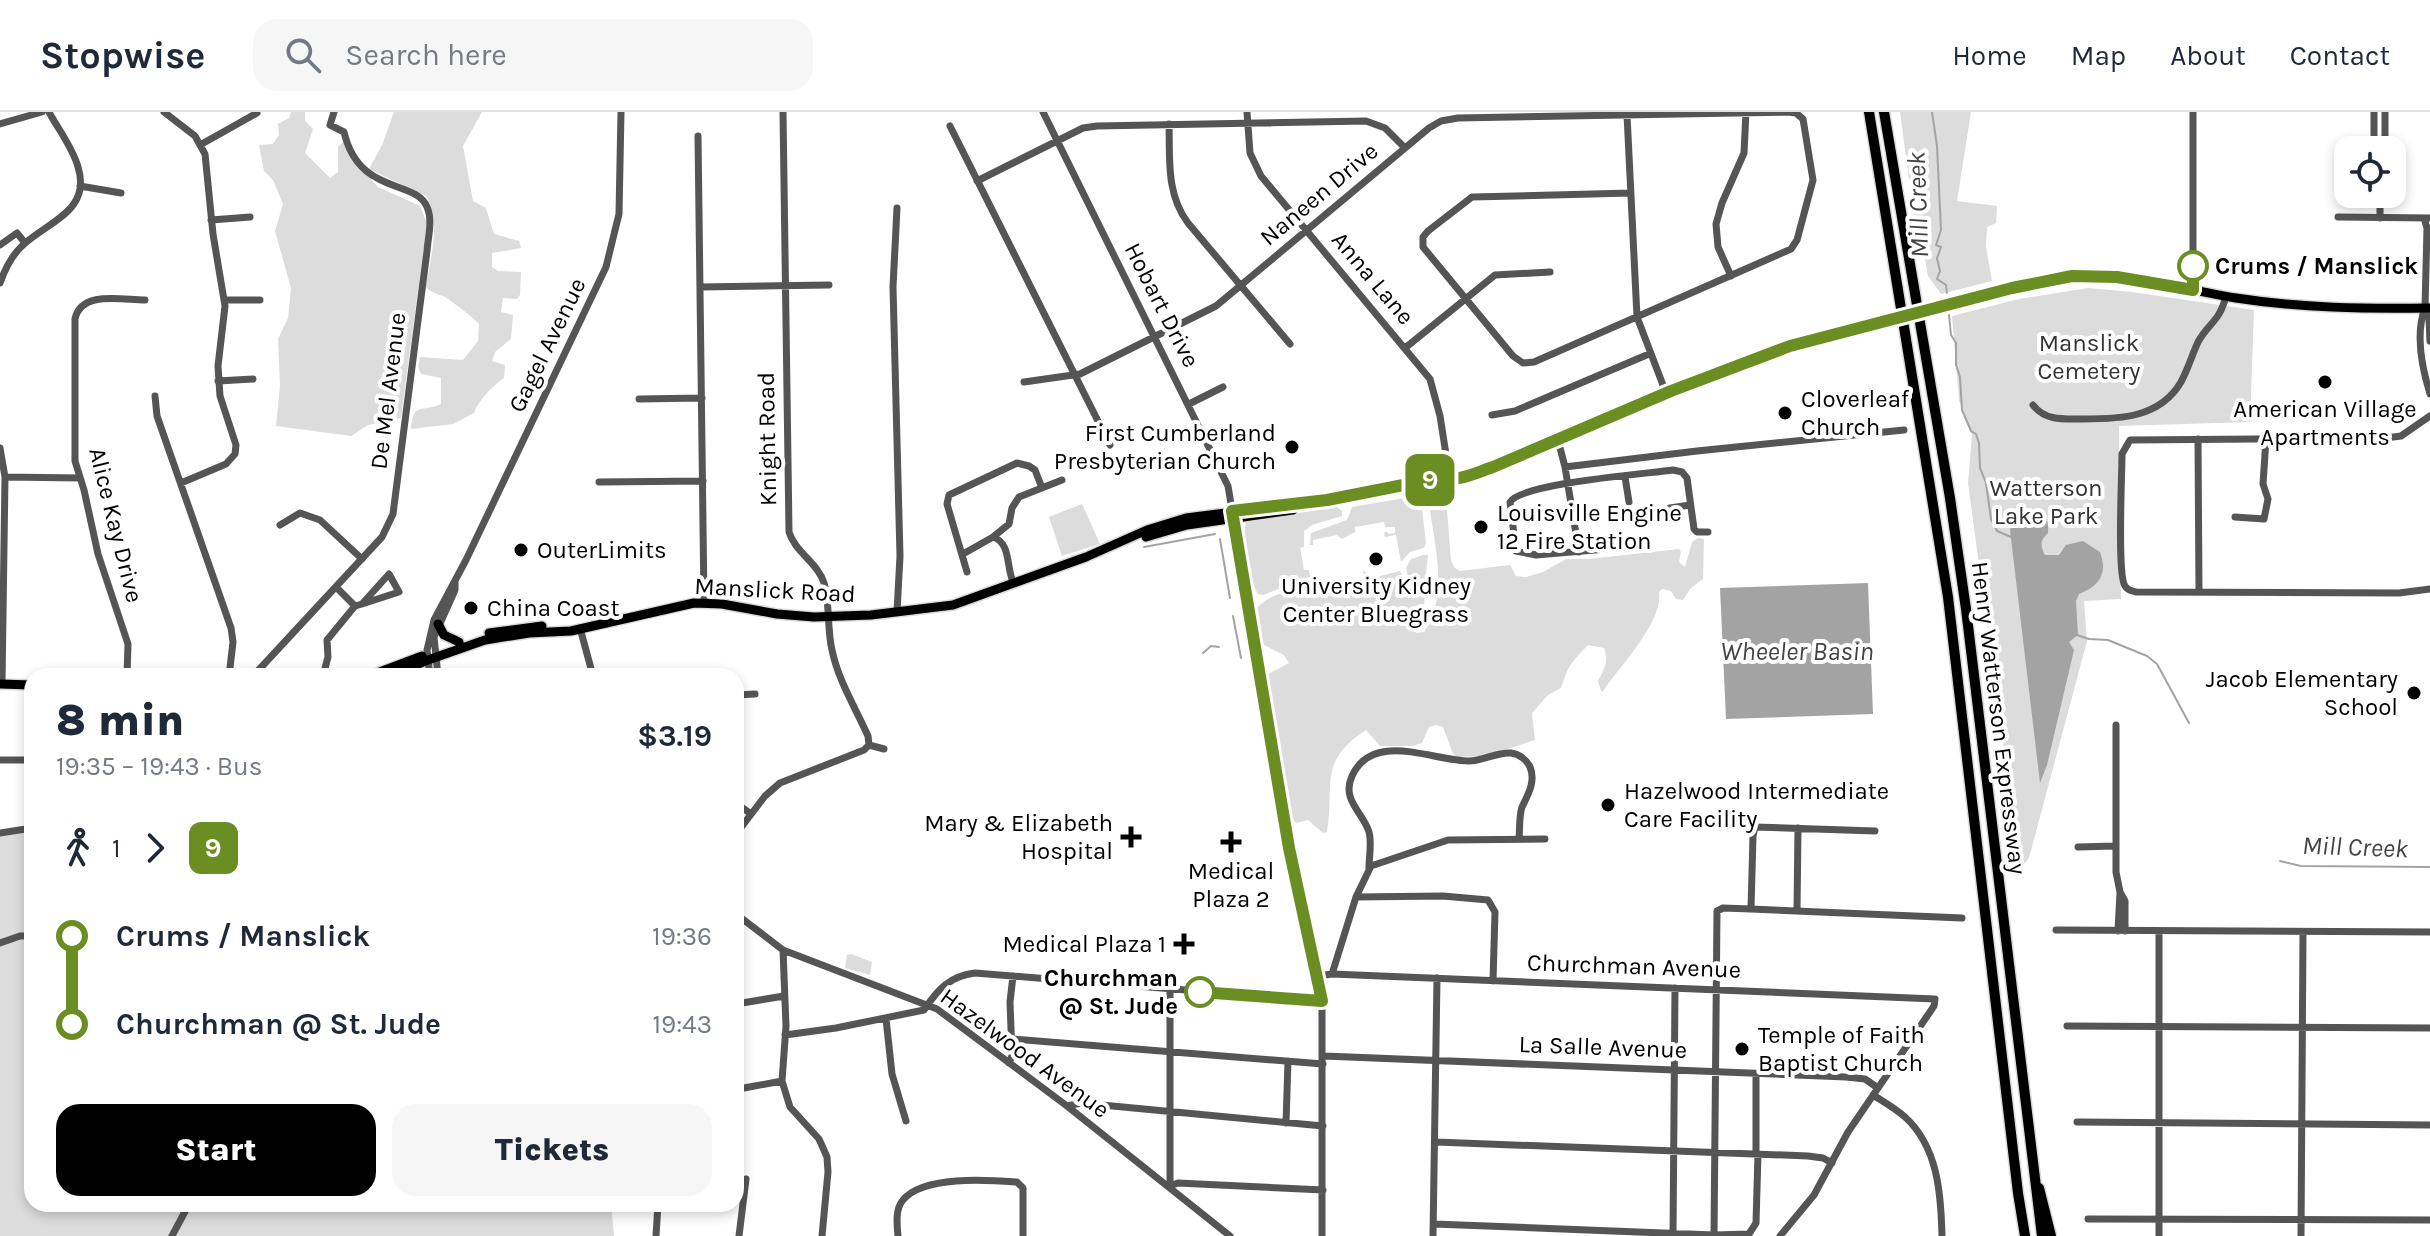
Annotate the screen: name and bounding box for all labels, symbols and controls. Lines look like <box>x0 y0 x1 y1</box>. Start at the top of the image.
search box <box>253 19 813 91</box>
text: Stopwise <box>40 33 205 78</box>
icon: search <box>281 33 325 77</box>
text: Search here <box>345 37 507 73</box>
text: Home <box>1952 39 2027 72</box>
text: Map <box>2071 39 2126 72</box>
text: About <box>2170 39 2246 72</box>
text: Contact <box>2290 39 2390 72</box>
map controls <box>2334 136 2406 208</box>
button: locate <box>2334 136 2406 208</box>
street label: Naneen Drive <box>1254 137 1384 251</box>
water label: Mill Creek <box>1901 151 1935 259</box>
street label: Anna Lane <box>1326 226 1420 330</box>
street label: Hobart Drive <box>1119 238 1205 372</box>
marker: Crums / Manslick <box>2178 251 2208 281</box>
place label: Crums / Manslick <box>2215 252 2418 280</box>
street label: Gagel Avenue <box>502 273 592 417</box>
street label: De Mel Avenue <box>364 311 412 471</box>
park label: Manslick Cemetery <box>2037 329 2141 385</box>
street label: Knight Road <box>752 372 782 506</box>
marker: American Village Apartments <box>2316 373 2334 391</box>
place label: Cloverleaf Church <box>1801 385 1910 441</box>
place label: American Village Apartments <box>2233 395 2417 451</box>
marker: Cloverleaf Church <box>1776 404 1794 422</box>
place label: First Cumberland Presbyterian Church <box>1054 419 1276 475</box>
marker: First Cumberland Presbyterian Church <box>1283 438 1301 456</box>
street label: Alice Kay Drive <box>83 445 149 605</box>
line badge: 9 <box>1404 454 1456 506</box>
text: 9 <box>1421 463 1439 496</box>
park label: Watterson Lake Park <box>1989 474 2103 530</box>
place label: Louisville Engine 12 Fire Station <box>1497 499 1682 555</box>
marker: Louisville Engine 12 Fire Station <box>1472 518 1490 536</box>
place label: OuterLimits <box>537 536 667 564</box>
marker: OuterLimits <box>512 541 530 559</box>
marker: University Kidney Center Bluegrass <box>1367 550 1385 568</box>
street label: Henry Watterson Expressway <box>1966 560 2032 876</box>
street label: Manslick Road <box>694 572 856 608</box>
place label: University Kidney Center Bluegrass <box>1281 572 1471 628</box>
place label: China Coast <box>487 594 619 622</box>
marker: China Coast <box>462 599 480 617</box>
water label: Wheeler Basin <box>1720 636 1874 667</box>
place label: Jacob Elementary School <box>2206 665 2398 721</box>
marker: Jacob Elementary School <box>2405 684 2423 702</box>
text: 8 min <box>56 695 184 746</box>
text: $3.19 <box>637 718 712 754</box>
text: 19:35 – 19:43 · Bus <box>56 751 262 782</box>
place label: Hazelwood Intermediate Care Facility <box>1624 777 1889 833</box>
marker: Hazelwood Intermediate Care Facility <box>1599 796 1617 814</box>
place label: Mary & Elizabeth Hospital <box>924 809 1113 865</box>
icon: walk <box>56 826 100 870</box>
icon: forward <box>133 826 177 870</box>
marker: Mary & Elizabeth Hospital <box>1120 826 1142 848</box>
water label: Mill Creek <box>2301 830 2409 864</box>
text: 9 <box>205 831 222 864</box>
marker: Medical Plaza 2 <box>1220 831 1242 853</box>
text: 1 <box>112 833 121 864</box>
place label: Medical Plaza 2 <box>1188 857 1274 913</box>
text: Crums / Manslick <box>116 918 370 954</box>
text: 19:36 <box>652 921 712 952</box>
place label: Medical Plaza 1 <box>1003 930 1166 958</box>
marker: Medical Plaza 1 <box>1173 933 1195 955</box>
street label: Churchman Avenue <box>1527 948 1741 984</box>
place label: Churchman @ St. Jude <box>1044 964 1178 1020</box>
marker: Churchman @ St. Jude <box>1185 977 1215 1007</box>
street label: Hazelwood Avenue <box>935 982 1115 1124</box>
text: Churchman @ St. Jude <box>116 1006 441 1042</box>
text: 19:43 <box>652 1009 712 1040</box>
place label: Temple of Faith Baptist Church <box>1758 1021 1925 1077</box>
street label: La Salle Avenue <box>1518 1030 1688 1064</box>
marker: Temple of Faith Baptist Church <box>1733 1040 1751 1058</box>
button: Start <box>56 1104 376 1196</box>
button: Tickets <box>392 1104 712 1196</box>

